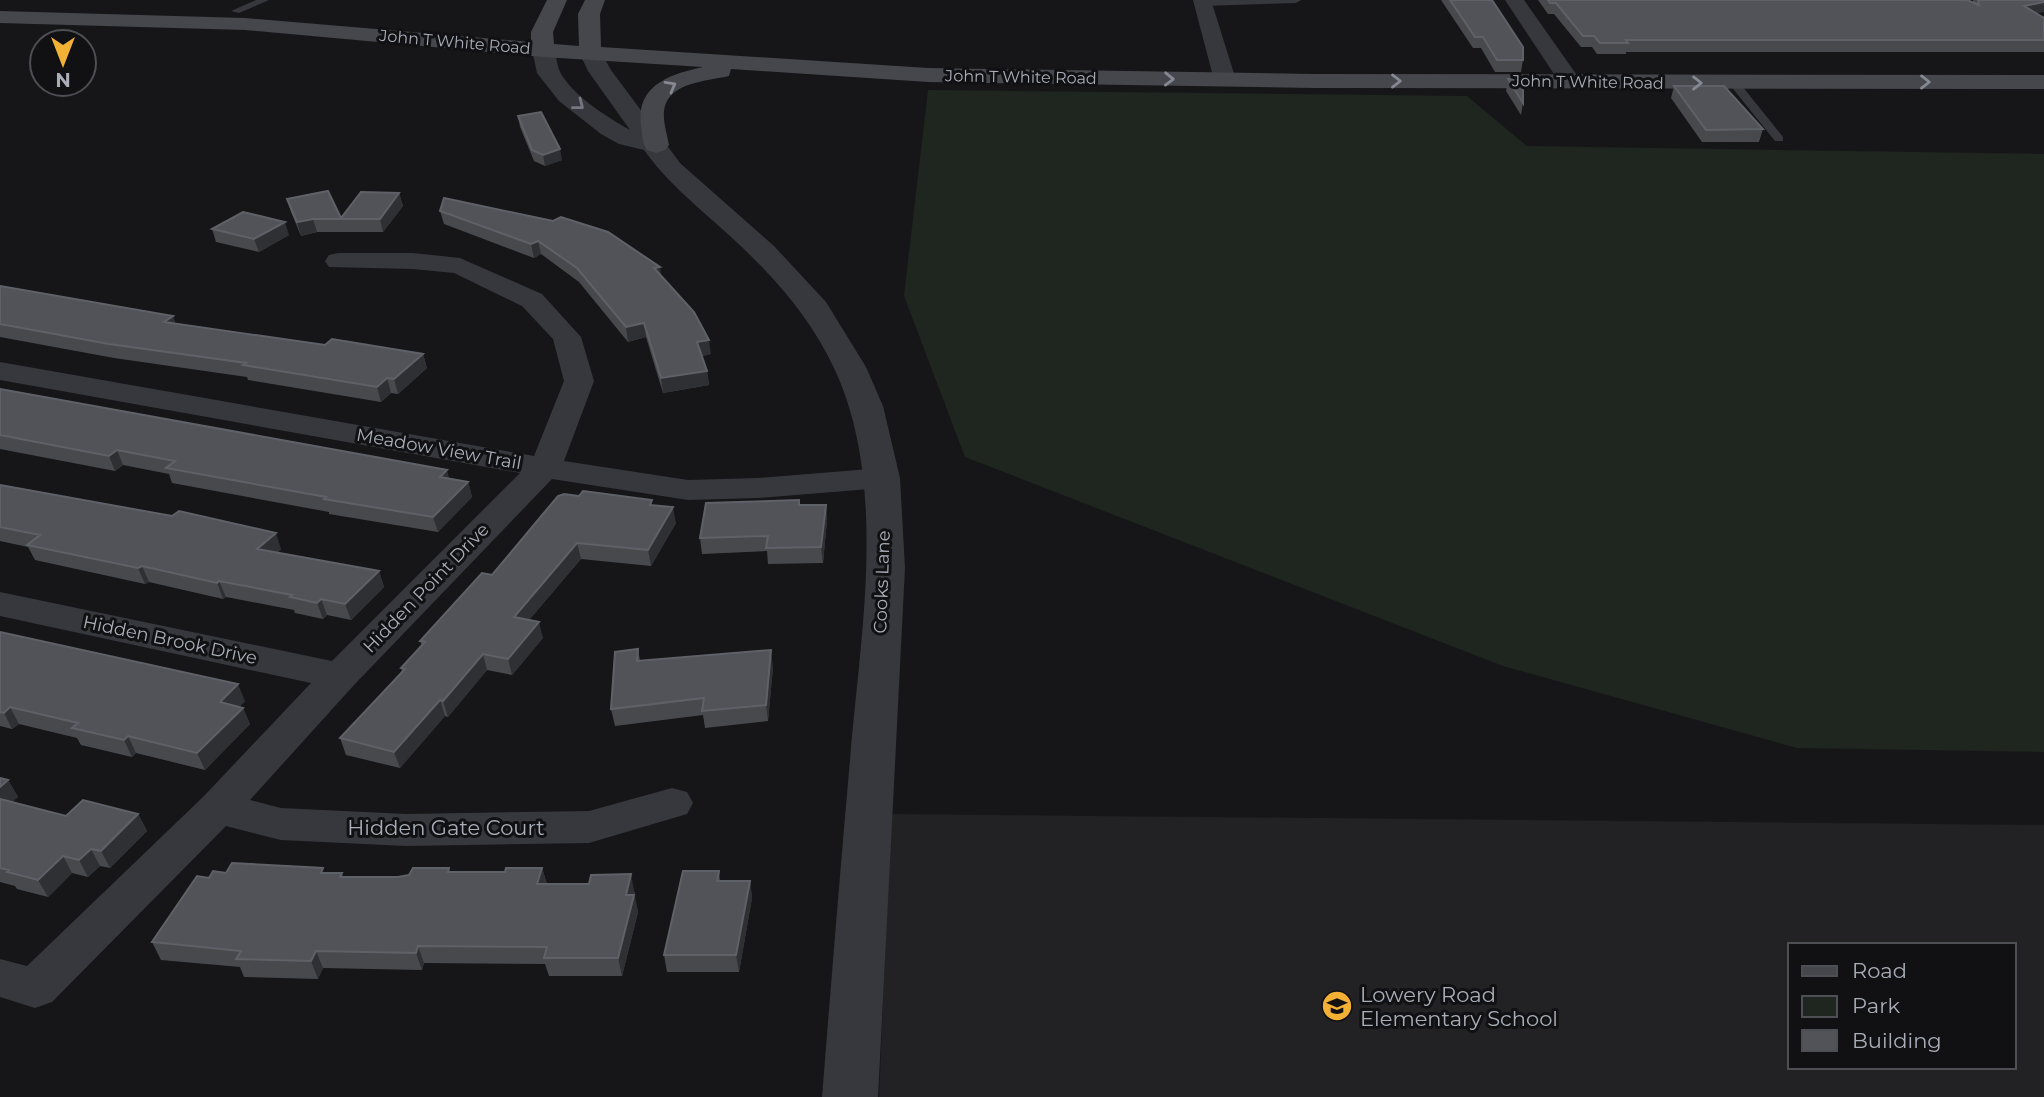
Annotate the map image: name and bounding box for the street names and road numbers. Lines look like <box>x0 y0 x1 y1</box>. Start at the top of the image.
street label: John T White Road <box>378 26 531 58</box>
street label: John T White Road <box>944 66 1097 88</box>
street label: John T White Road <box>1511 71 1664 93</box>
street label: Meadow View Trail <box>355 424 523 474</box>
street label: Hidden Point Drive <box>358 518 494 657</box>
street label: Cooks Lane <box>869 530 895 634</box>
street label: Hidden Brook Drive <box>81 611 259 669</box>
street label: Hidden Gate Court <box>347 815 545 840</box>

